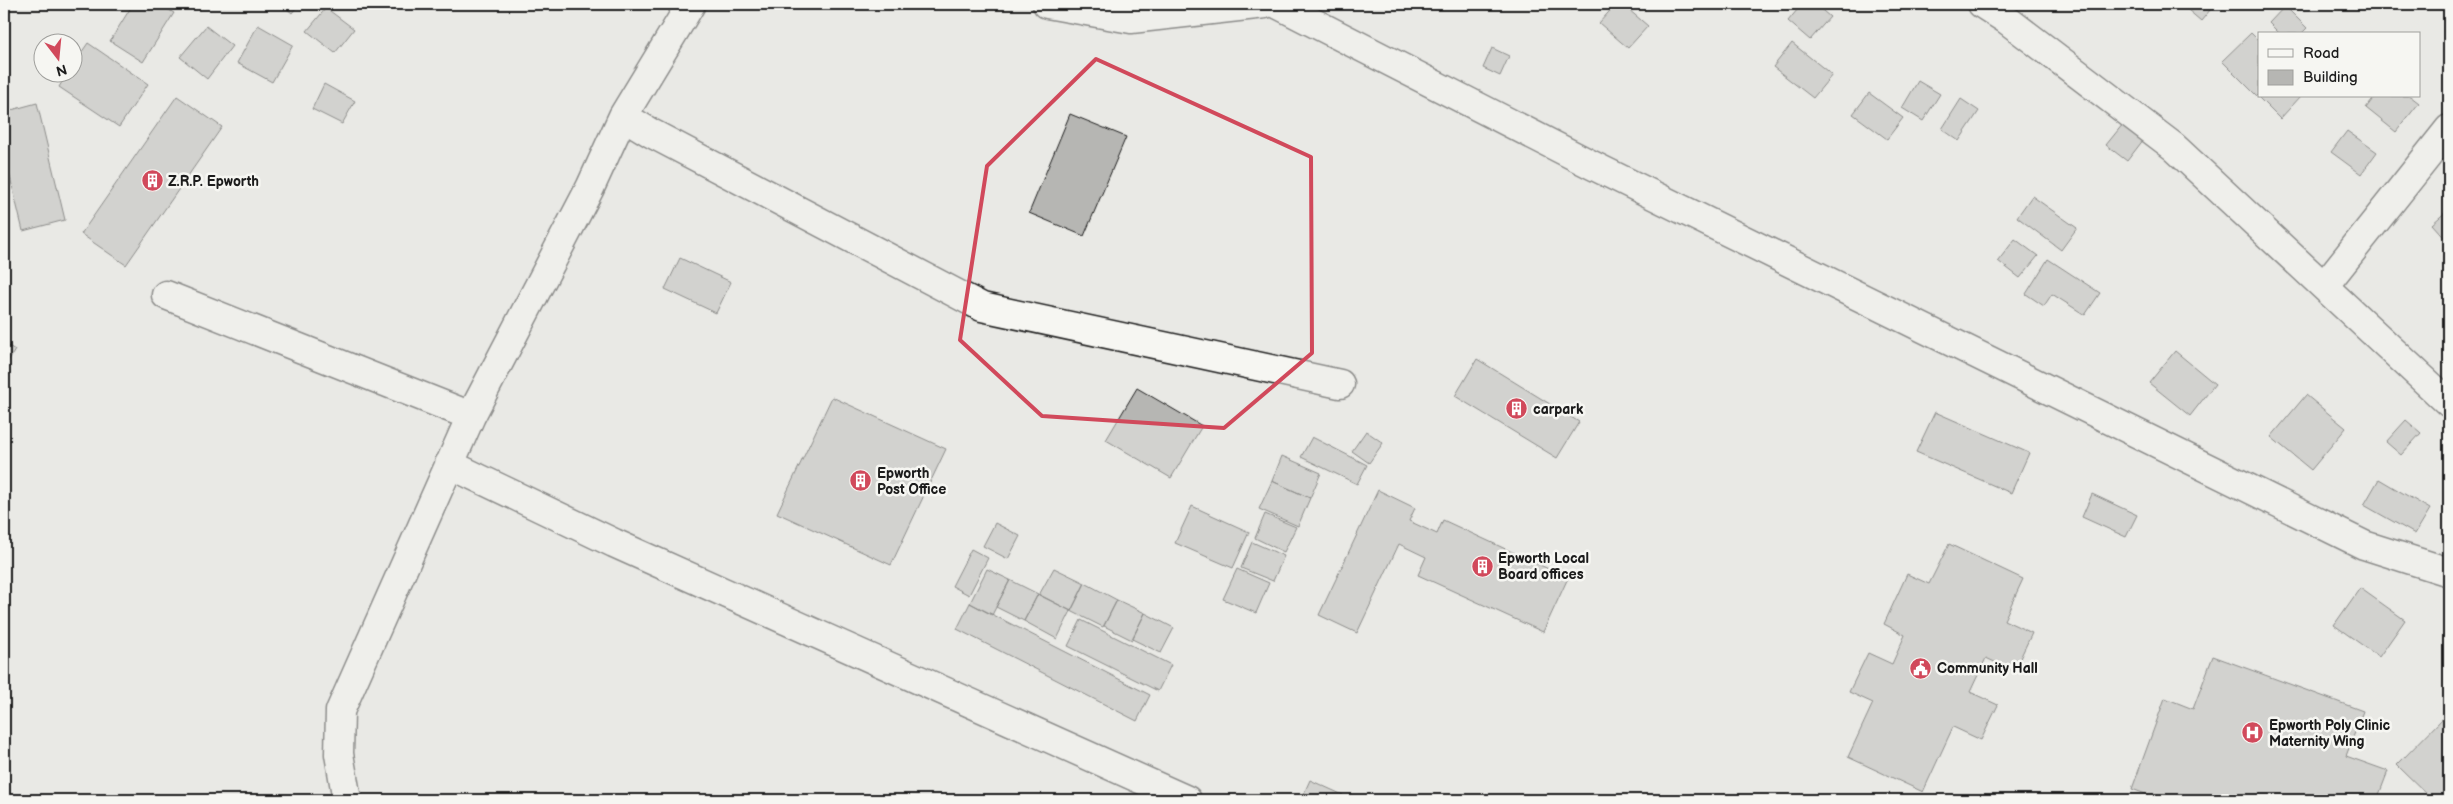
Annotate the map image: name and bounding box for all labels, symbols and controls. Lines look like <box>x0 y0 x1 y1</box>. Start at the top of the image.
north arrow <box>32 32 82 82</box>
legend <box>2258 32 2420 98</box>
text: Road <box>2303 44 2339 63</box>
text: N <box>54 60 69 80</box>
text: Building <box>2303 68 2358 87</box>
building icon: Z.R.P. Epworth <box>140 169 164 193</box>
place label: Z.R.P. Epworth <box>168 173 259 190</box>
building icon: carpark <box>1505 397 1529 421</box>
place label: carpark <box>1533 401 1584 418</box>
place label: Epworth Post Office <box>877 465 946 498</box>
building icon: Epworth Post Office <box>849 469 873 493</box>
place label: Epworth Local Board offices <box>1498 550 1589 583</box>
building icon: Epworth Local Board offices <box>1470 554 1494 578</box>
public building icon: Community Hall <box>1909 656 1933 680</box>
place label: Community Hall <box>1937 660 2038 677</box>
place label: Epworth Poly Clinic Maternity Wing <box>2269 717 2391 750</box>
hospital icon: Epworth Poly Clinic Maternity Wing <box>2241 721 2265 745</box>

